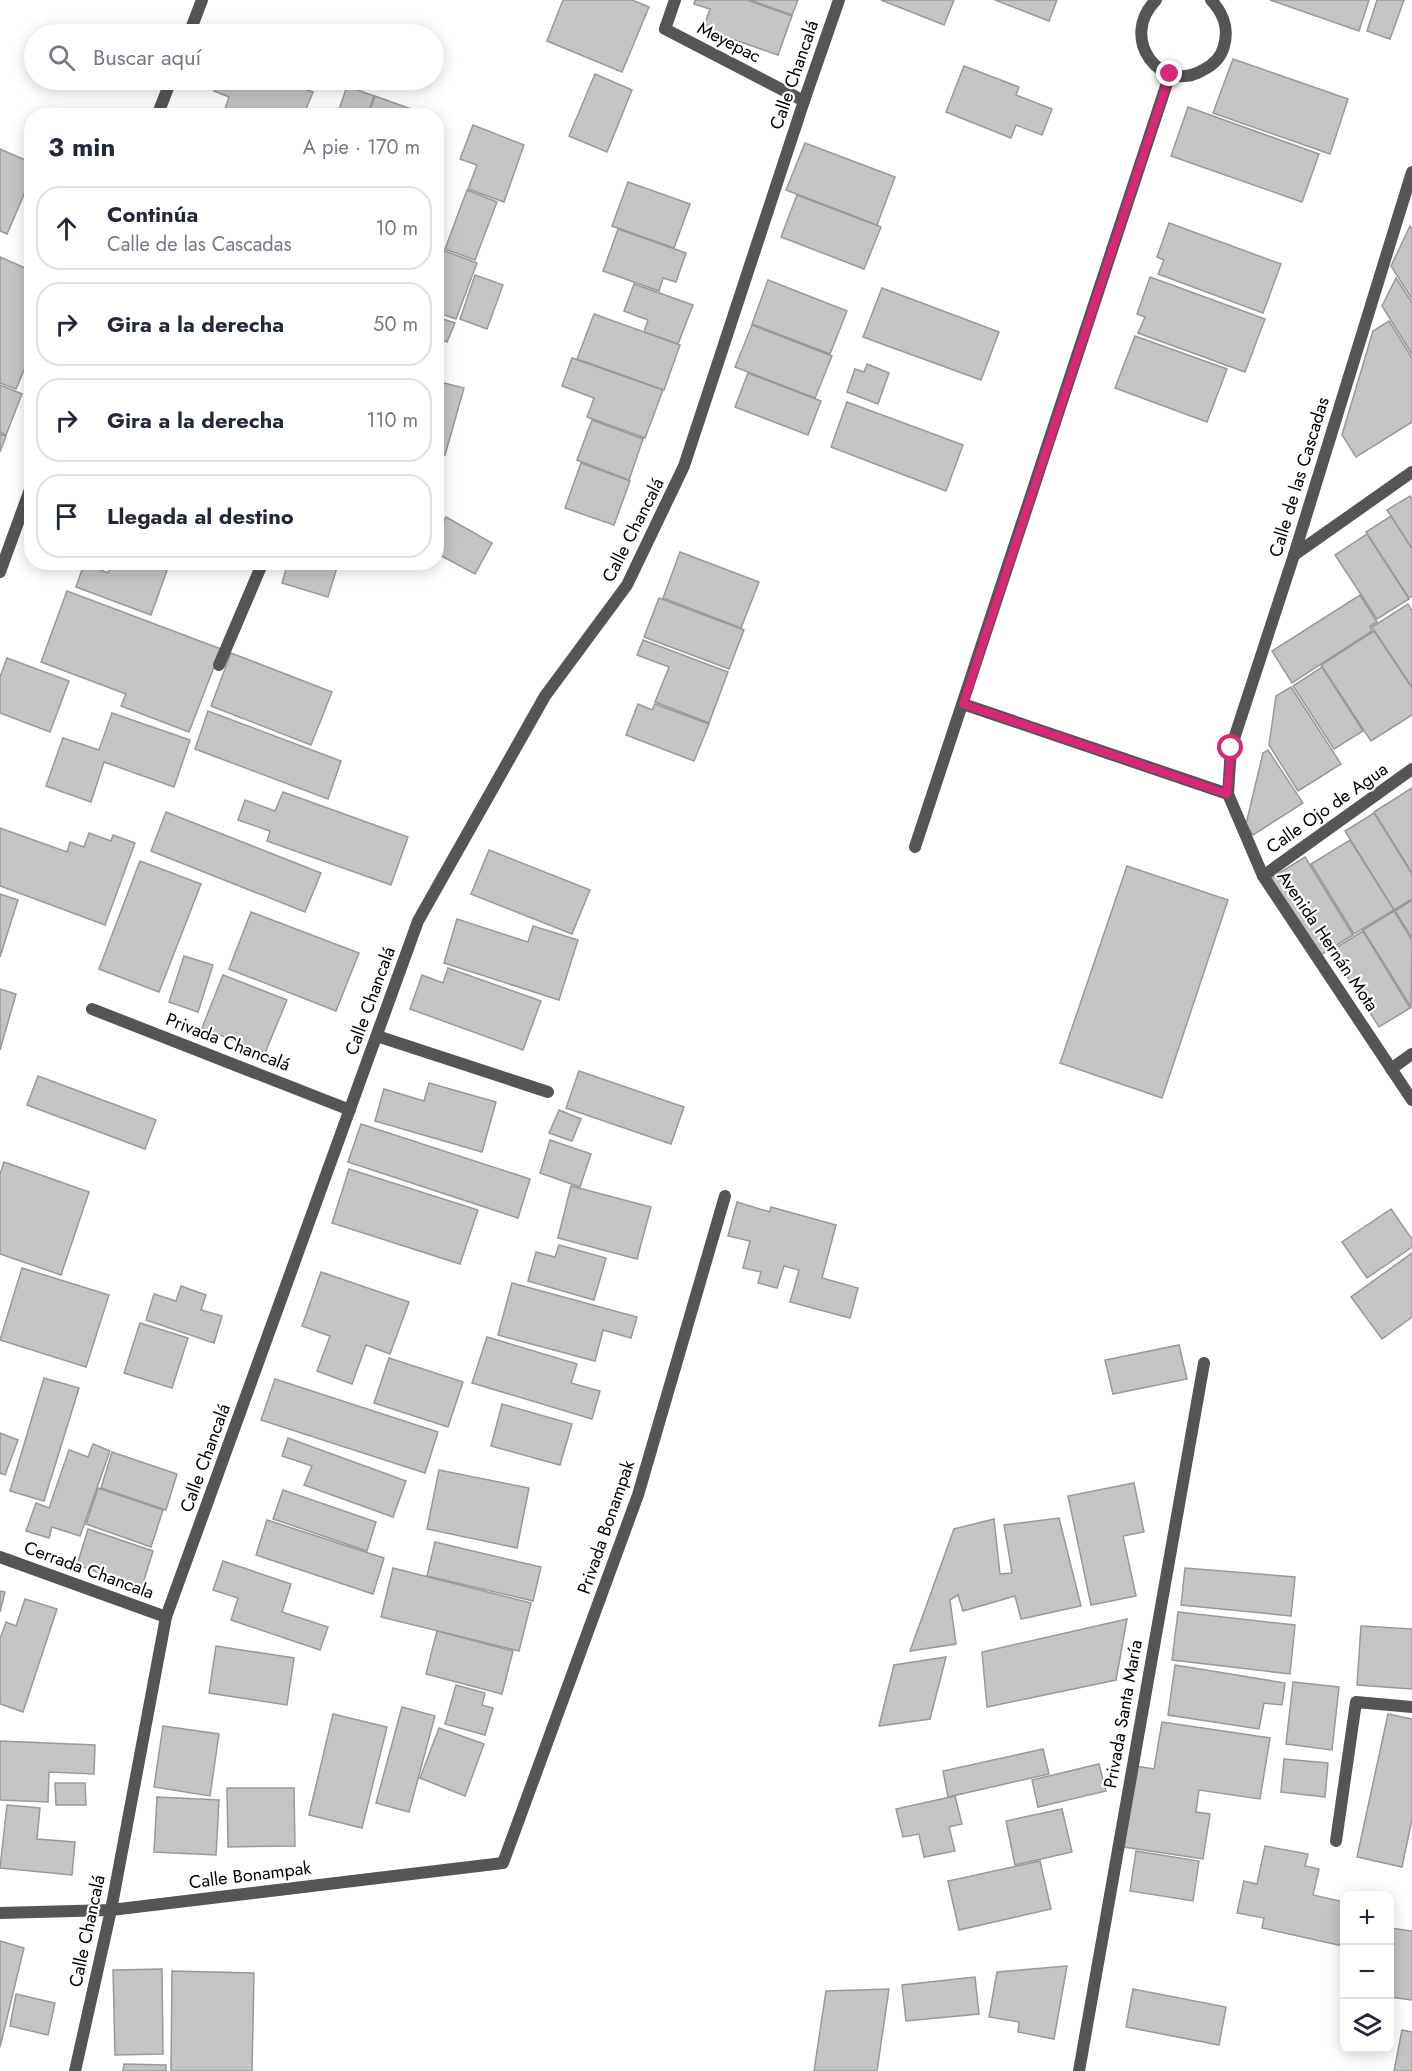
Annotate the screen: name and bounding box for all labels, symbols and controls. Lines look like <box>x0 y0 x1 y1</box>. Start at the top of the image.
street label: Meyepac <box>693 15 765 69</box>
street label: Calle Chancalá <box>763 17 825 133</box>
search box <box>24 24 444 90</box>
icon: search <box>45 41 78 74</box>
text: Buscar aquí <box>93 41 201 73</box>
route end <box>1156 60 1182 86</box>
text: 3 min <box>48 128 115 166</box>
text: A pie · 170 m <box>303 133 420 162</box>
text: Continúa <box>107 198 198 230</box>
icon: ahead <box>50 212 83 245</box>
text: 10 m <box>375 214 418 243</box>
text: Calle de las Cascadas <box>107 230 291 259</box>
icon: right <box>50 308 83 341</box>
text: Gira a la derecha <box>107 308 284 340</box>
text: 50 m <box>373 310 418 339</box>
street label: Calle de las Cascadas <box>1262 394 1336 560</box>
icon: right <box>50 404 83 437</box>
text: Gira a la derecha <box>107 404 284 436</box>
text: 110 m <box>366 406 418 435</box>
street label: Calle Chancalá <box>596 473 670 587</box>
icon: arrive <box>50 500 83 533</box>
text: Llegada al destino <box>107 500 294 532</box>
route start <box>1217 734 1243 760</box>
street label: Calle Ojo de Agua <box>1261 756 1393 860</box>
street label: Avenida Hernán Mota <box>1271 865 1385 1017</box>
street label: Calle Chancalá <box>338 943 402 1059</box>
street label: Privada Chancalá <box>162 1006 294 1078</box>
street label: Calle Chancalá <box>173 1400 237 1516</box>
street label: Privada Bonampak <box>571 1456 641 1597</box>
street label: Cerrada Chancala <box>20 1534 158 1606</box>
street label: Privada Santa María <box>1097 1638 1149 1790</box>
street label: Calle Bonampak <box>187 1855 313 1895</box>
street label: Calle Chancalá <box>62 1873 112 1989</box>
map controls <box>1340 1891 1394 2053</box>
button: + <box>1340 1891 1394 1945</box>
button: − <box>1340 1945 1394 1999</box>
button: layers <box>1340 1999 1394 2053</box>

